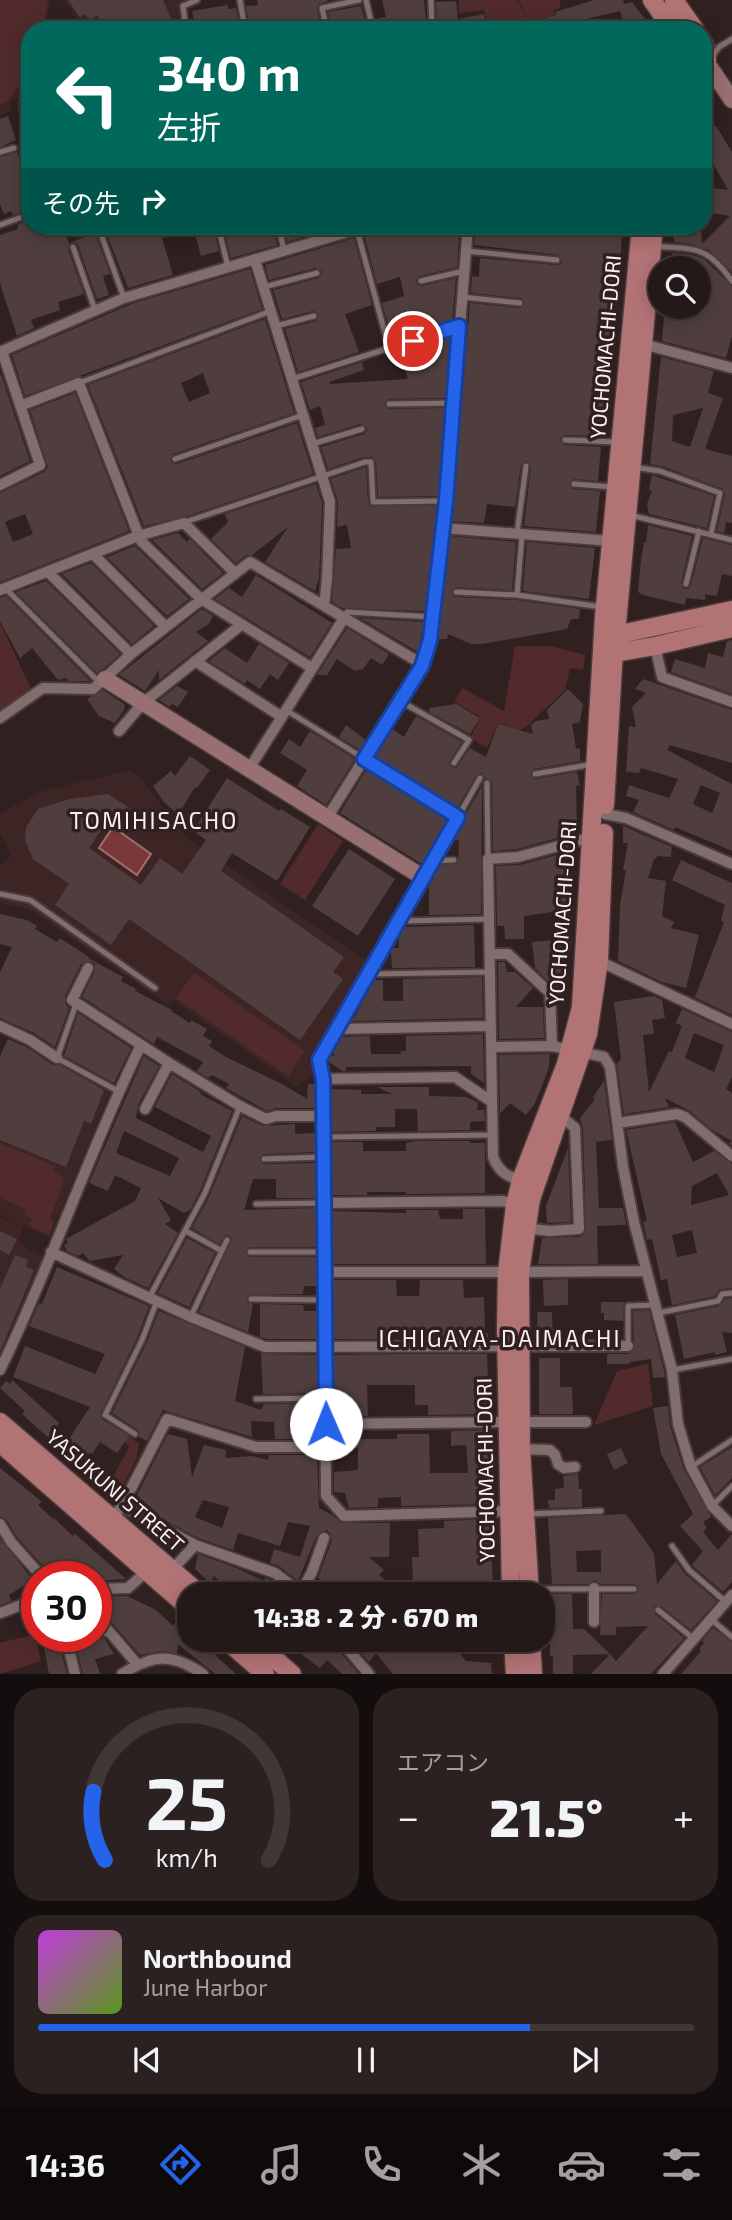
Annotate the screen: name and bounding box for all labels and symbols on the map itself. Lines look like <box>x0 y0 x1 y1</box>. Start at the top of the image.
street label: YOCHOMACHI-DORI <box>584 254 625 440</box>
pin <box>383 311 443 371</box>
district label: TOMIHISACHO <box>70 806 238 834</box>
street label: YOCHOMACHI-DORI <box>543 820 580 1006</box>
district label: ICHIGAYA-DAIMACHI <box>379 1324 621 1352</box>
street label: YOCHOMACHI-DORI <box>470 1378 499 1562</box>
position arrow <box>289 1387 363 1461</box>
street label: YASUKUNI STREET <box>42 1423 190 1556</box>
speed limit sign: 30 <box>21 1561 112 1652</box>

